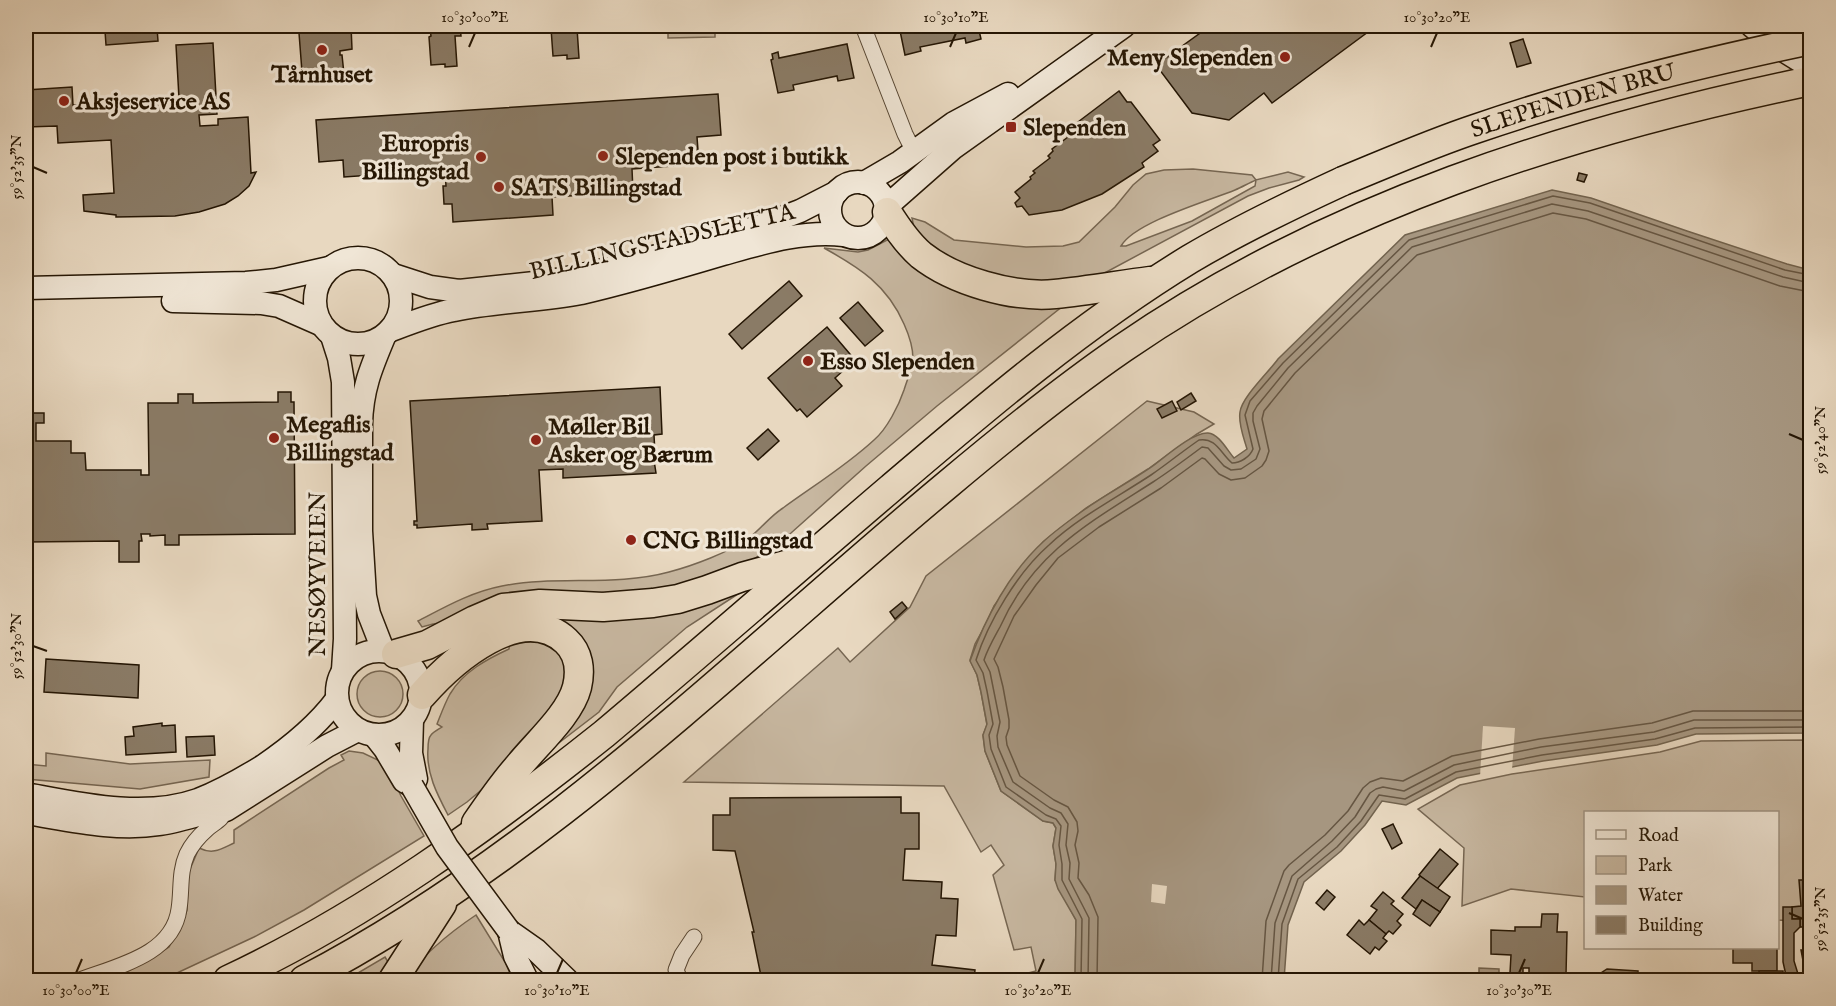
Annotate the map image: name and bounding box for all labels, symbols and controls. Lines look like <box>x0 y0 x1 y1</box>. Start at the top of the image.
text: 10°30'00"E <box>441 8 509 27</box>
text: 10°30'10"E <box>923 8 989 27</box>
text: 10°30'20"E <box>1404 8 1471 27</box>
marker: Tårnhuset <box>315 43 329 57</box>
place label: Meny Slependen <box>1107 43 1273 74</box>
marker: Meny Slependen <box>1278 50 1292 64</box>
street label: SLEPENDEN BRU <box>1467 57 1680 146</box>
place label: Tårnhuset <box>270 60 374 91</box>
place label: Aksjeservice AS <box>75 87 231 118</box>
marker: Aksjeservice AS <box>57 94 71 108</box>
place label: Slependen <box>1023 113 1126 144</box>
marker: Slependen <box>1004 120 1018 134</box>
place label: Europris Billingstad <box>361 129 470 188</box>
text: 59°52'35"N <box>7 135 26 199</box>
place label: Slependen post i butikk <box>615 142 850 173</box>
marker: Slependen post i butikk <box>596 149 610 163</box>
marker: Europris Billingstad <box>474 150 488 164</box>
place label: SATS Billingstad <box>511 173 683 204</box>
marker: SATS Billingstad <box>492 180 506 194</box>
street label: BILLINGSTADSLETTA <box>527 197 799 288</box>
place label: Esso Slependen <box>820 347 975 378</box>
marker: Esso Slependen <box>801 354 815 368</box>
text: 59°52'40"N <box>1811 406 1830 474</box>
place label: Megaflis Billingstad <box>286 410 395 469</box>
place label: Møller Bil Asker og Bærum <box>547 412 714 471</box>
marker: Megaflis Billingstad <box>267 431 281 445</box>
marker: Møller Bil Asker og Bærum <box>529 433 543 447</box>
street label: NESØYVEIEN <box>303 491 334 657</box>
place label: CNG Billingstad <box>643 526 814 557</box>
marker: CNG Billingstad <box>624 533 638 547</box>
text: 59°52'30"N <box>7 613 26 679</box>
legend <box>1584 811 1779 949</box>
text: Road <box>1638 825 1679 848</box>
text: Park <box>1638 855 1673 878</box>
text: Water <box>1638 885 1683 908</box>
text: 59°52'35"N <box>1811 887 1830 951</box>
text: Building <box>1638 915 1703 938</box>
text: 10°30'00"E <box>42 981 110 1000</box>
text: 10°30'10"E <box>524 981 590 1000</box>
text: 10°30'20"E <box>1005 981 1072 1000</box>
text: 10°30'30"E <box>1486 981 1552 1000</box>

